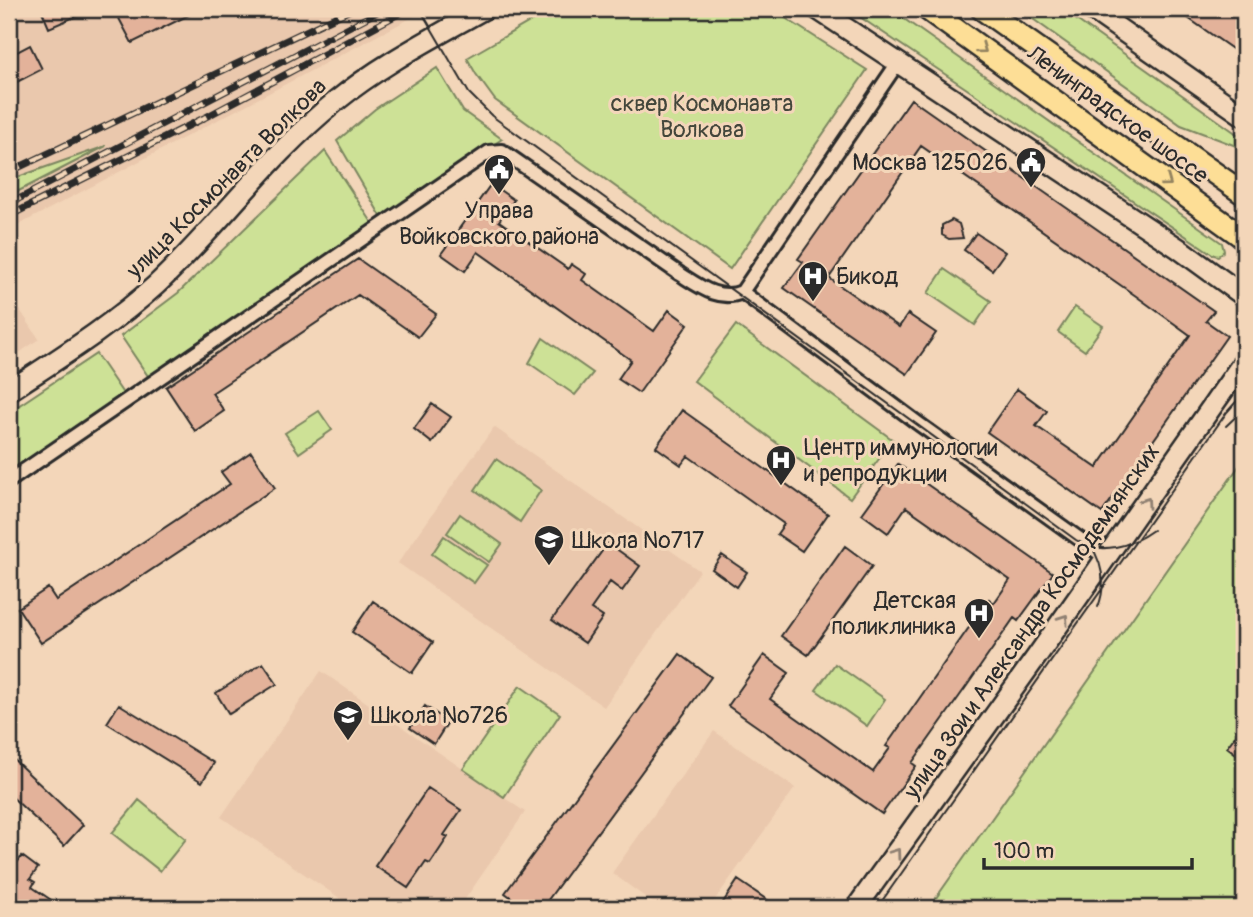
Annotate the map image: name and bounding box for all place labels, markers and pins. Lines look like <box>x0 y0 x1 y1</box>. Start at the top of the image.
public building icon: Москва 125026 <box>1014 145 1048 189</box>
place label: Москва 125026 <box>852 148 1008 177</box>
public building icon: Управа Войковского района <box>482 152 516 196</box>
place label: Управа Войковского района <box>399 196 599 251</box>
hospital icon: Бикод <box>796 259 830 303</box>
place label: Бикод <box>836 262 898 291</box>
place label: Центр иммунологии и репродукции <box>804 433 997 488</box>
hospital icon: Центр иммунологии и репродукции <box>764 443 798 487</box>
school or university icon: Школа №717 <box>532 523 566 567</box>
place label: Школа №717 <box>572 526 704 555</box>
place label: Детская поликлиника <box>831 586 956 641</box>
hospital icon: Детская поликлиника <box>962 596 996 640</box>
school or university icon: Школа №726 <box>331 698 365 742</box>
place label: Школа №726 <box>371 701 508 730</box>

